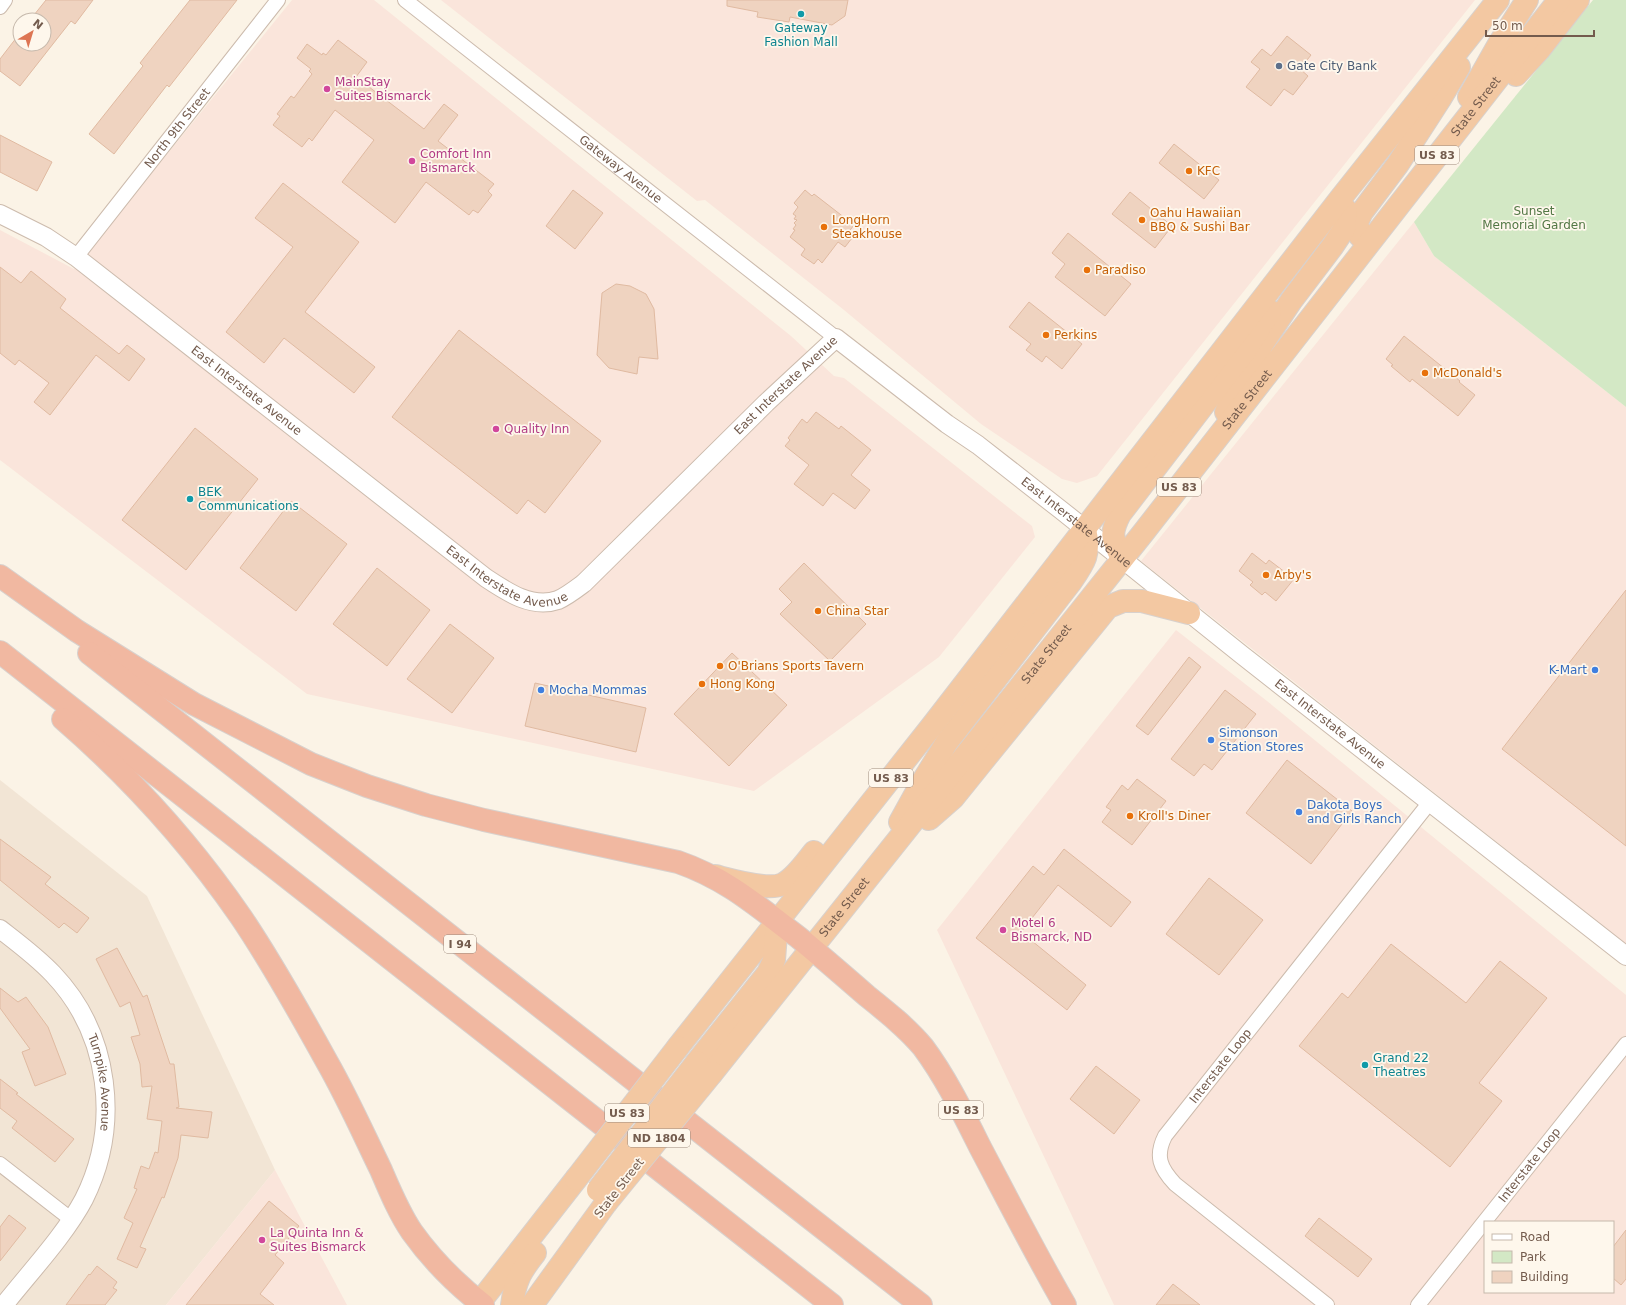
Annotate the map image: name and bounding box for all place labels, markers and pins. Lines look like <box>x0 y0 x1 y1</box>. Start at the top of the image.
marker: Gateway Fashion Mall <box>796 9 806 19</box>
place label: Gateway Fashion Mall <box>764 21 838 49</box>
place label: Gate City Bank <box>1287 59 1377 73</box>
marker: Gate City Bank <box>1274 61 1284 71</box>
place label: MainStay Suites Bismarck <box>335 75 431 103</box>
marker: MainStay Suites Bismarck <box>322 84 332 94</box>
place label: Comfort Inn Bismarck <box>420 147 491 175</box>
marker: Comfort Inn Bismarck <box>407 156 417 166</box>
place label: KFC <box>1197 164 1220 178</box>
marker: KFC <box>1184 166 1194 176</box>
place label: Oahu Hawaiian BBQ & Sushi Bar <box>1150 206 1250 234</box>
place label: LongHorn Steakhouse <box>832 213 902 241</box>
marker: Oahu Hawaiian BBQ & Sushi Bar <box>1137 215 1147 225</box>
marker: LongHorn Steakhouse <box>819 222 829 232</box>
place label: Paradiso <box>1095 263 1146 277</box>
marker: Paradiso <box>1082 265 1092 275</box>
place label: Perkins <box>1054 328 1097 342</box>
marker: Perkins <box>1041 330 1051 340</box>
place label: McDonald's <box>1433 366 1502 380</box>
marker: McDonald's <box>1420 368 1430 378</box>
place label: Quality Inn <box>504 422 569 436</box>
marker: Quality Inn <box>491 424 501 434</box>
place label: BEK Communications <box>198 485 299 513</box>
marker: BEK Communications <box>185 494 195 504</box>
place label: Arby's <box>1274 568 1311 582</box>
marker: Arby's <box>1261 570 1271 580</box>
place label: China Star <box>826 604 889 618</box>
marker: China Star <box>813 606 823 616</box>
place label: O'Brians Sports Tavern <box>728 659 864 673</box>
marker: O'Brians Sports Tavern <box>715 661 725 671</box>
place label: K-Mart <box>1549 663 1587 677</box>
marker: K-Mart <box>1590 665 1600 675</box>
place label: Hong Kong <box>710 677 775 691</box>
marker: Hong Kong <box>697 679 707 689</box>
place label: Mocha Mommas <box>549 683 647 697</box>
marker: Mocha Mommas <box>536 685 546 695</box>
place label: Simonson Station Stores <box>1219 726 1303 754</box>
marker: Simonson Station Stores <box>1206 735 1216 745</box>
place label: Dakota Boys and Girls Ranch <box>1307 798 1402 826</box>
marker: Dakota Boys and Girls Ranch <box>1294 807 1304 817</box>
place label: Kroll's Diner <box>1138 809 1210 823</box>
marker: Kroll's Diner <box>1125 811 1135 821</box>
place label: Motel 6 Bismarck, ND <box>1011 916 1092 944</box>
marker: Motel 6 Bismarck, ND <box>998 925 1008 935</box>
place label: Grand 22 Theatres <box>1372 1051 1429 1079</box>
marker: Grand 22 Theatres <box>1360 1060 1370 1070</box>
place label: La Quinta Inn & Suites Bismarck <box>270 1226 366 1254</box>
marker: La Quinta Inn & Suites Bismarck <box>257 1235 267 1245</box>

